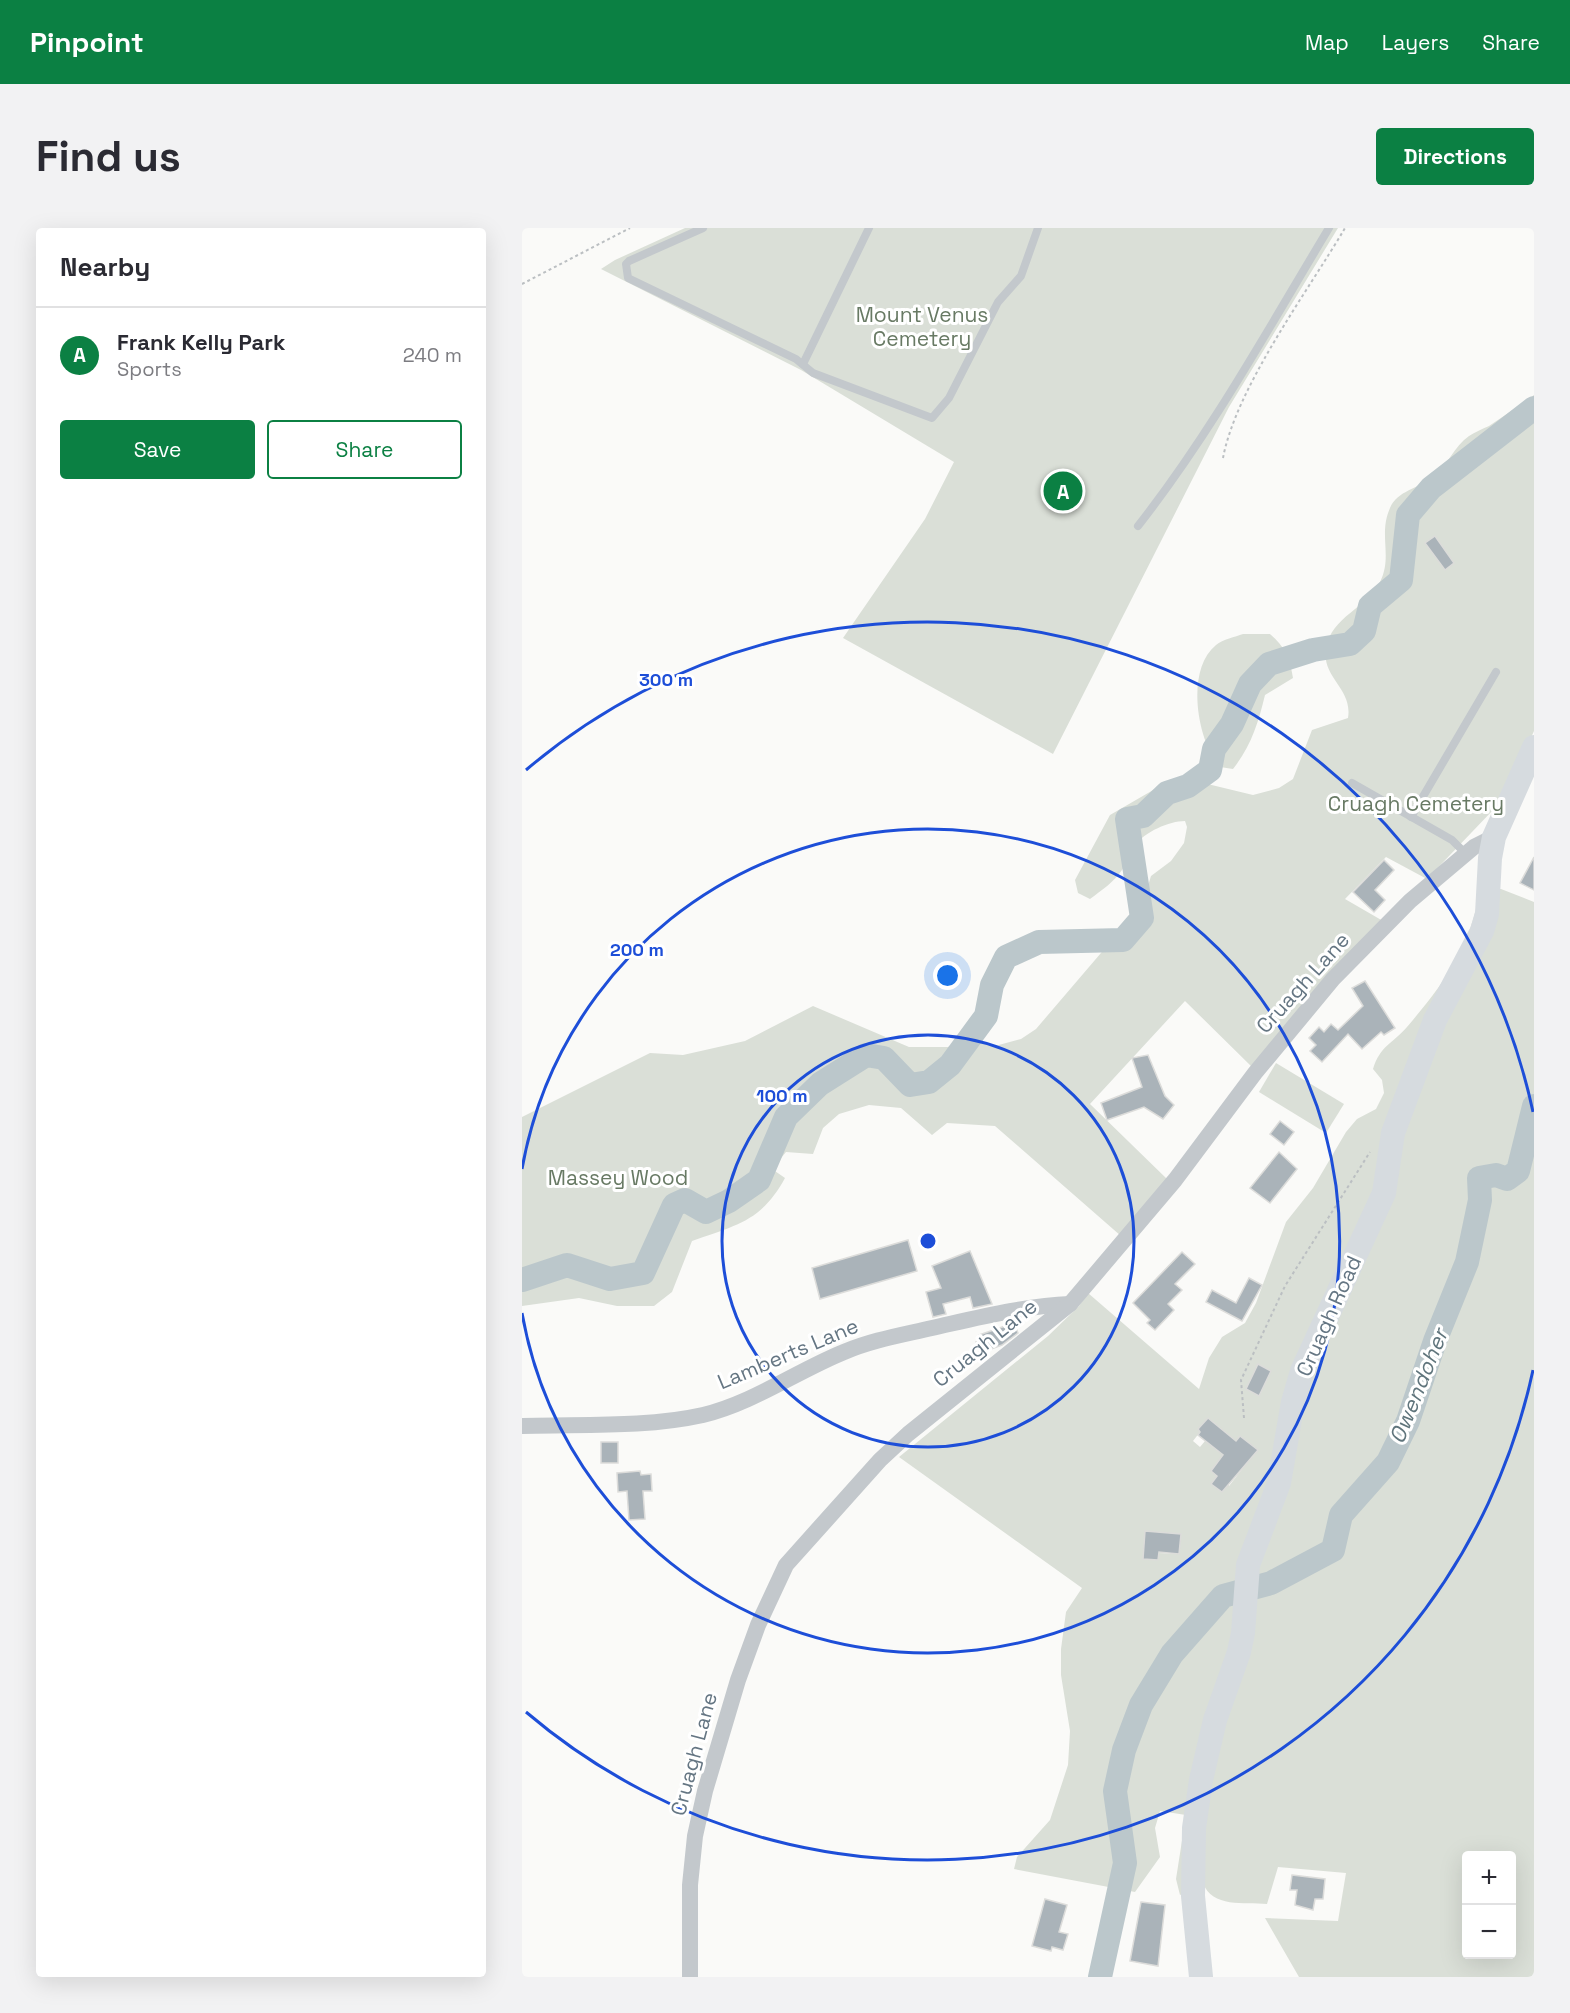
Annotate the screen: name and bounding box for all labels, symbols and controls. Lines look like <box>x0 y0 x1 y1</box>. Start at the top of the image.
text: Pinpoint <box>30 24 144 60</box>
text: Map <box>1305 29 1349 56</box>
text: Layers <box>1382 29 1449 56</box>
text: Share <box>1482 29 1540 56</box>
button: Directions <box>1376 128 1534 185</box>
text: Find us <box>36 130 181 183</box>
text: Nearby <box>60 250 150 284</box>
park label: Mount Venus Cemetery <box>856 301 988 352</box>
text: Frank Kelly Park <box>117 328 285 356</box>
text: A <box>73 342 86 368</box>
text: 240 m <box>403 342 462 368</box>
text: Sports <box>117 356 182 382</box>
button: Save <box>60 420 255 479</box>
button: Share <box>267 420 462 479</box>
pin: A <box>1044 468 1082 514</box>
text: 300 m <box>639 668 693 691</box>
park label: Cruagh Cemetery <box>1328 790 1504 817</box>
street label: Cruagh Lane <box>1250 927 1355 1039</box>
text: 200 m <box>610 938 664 961</box>
your location <box>933 961 962 990</box>
text: 100 m <box>756 1084 808 1107</box>
park label: Massey Wood <box>548 1164 688 1191</box>
centre of rings <box>918 1231 938 1251</box>
street label: Cruagh Road <box>1290 1251 1367 1380</box>
street label: Cruagh Lane <box>927 1292 1042 1393</box>
street label: Lamberts Lane <box>713 1312 862 1395</box>
water label: Owendoher <box>1382 1322 1455 1447</box>
street label: Cruagh Lane <box>664 1689 723 1819</box>
map controls <box>1462 1851 1516 1959</box>
button: + <box>1462 1851 1516 1905</box>
button: − <box>1462 1905 1516 1959</box>

